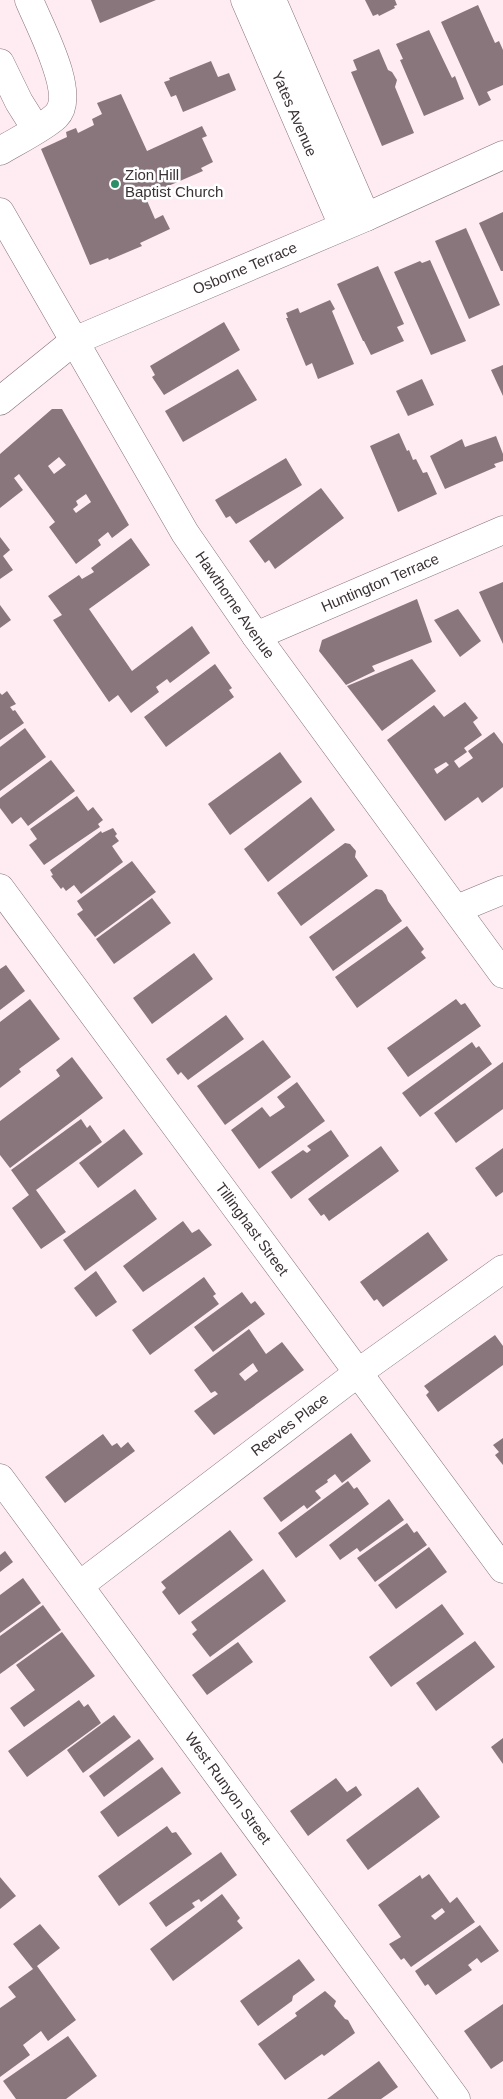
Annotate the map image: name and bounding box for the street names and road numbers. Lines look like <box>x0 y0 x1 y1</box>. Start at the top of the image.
street label: Yates Avenue <box>269 68 321 159</box>
street label: Osborne Terrace <box>190 238 299 298</box>
street label: Hawthorne Avenue <box>192 548 278 661</box>
street label: Huntington Terrace <box>318 550 441 615</box>
street label: Tillinghast Street <box>212 1179 293 1279</box>
street label: Reeves Place <box>248 1390 331 1459</box>
street label: West Runyon Street <box>182 1729 275 1848</box>

